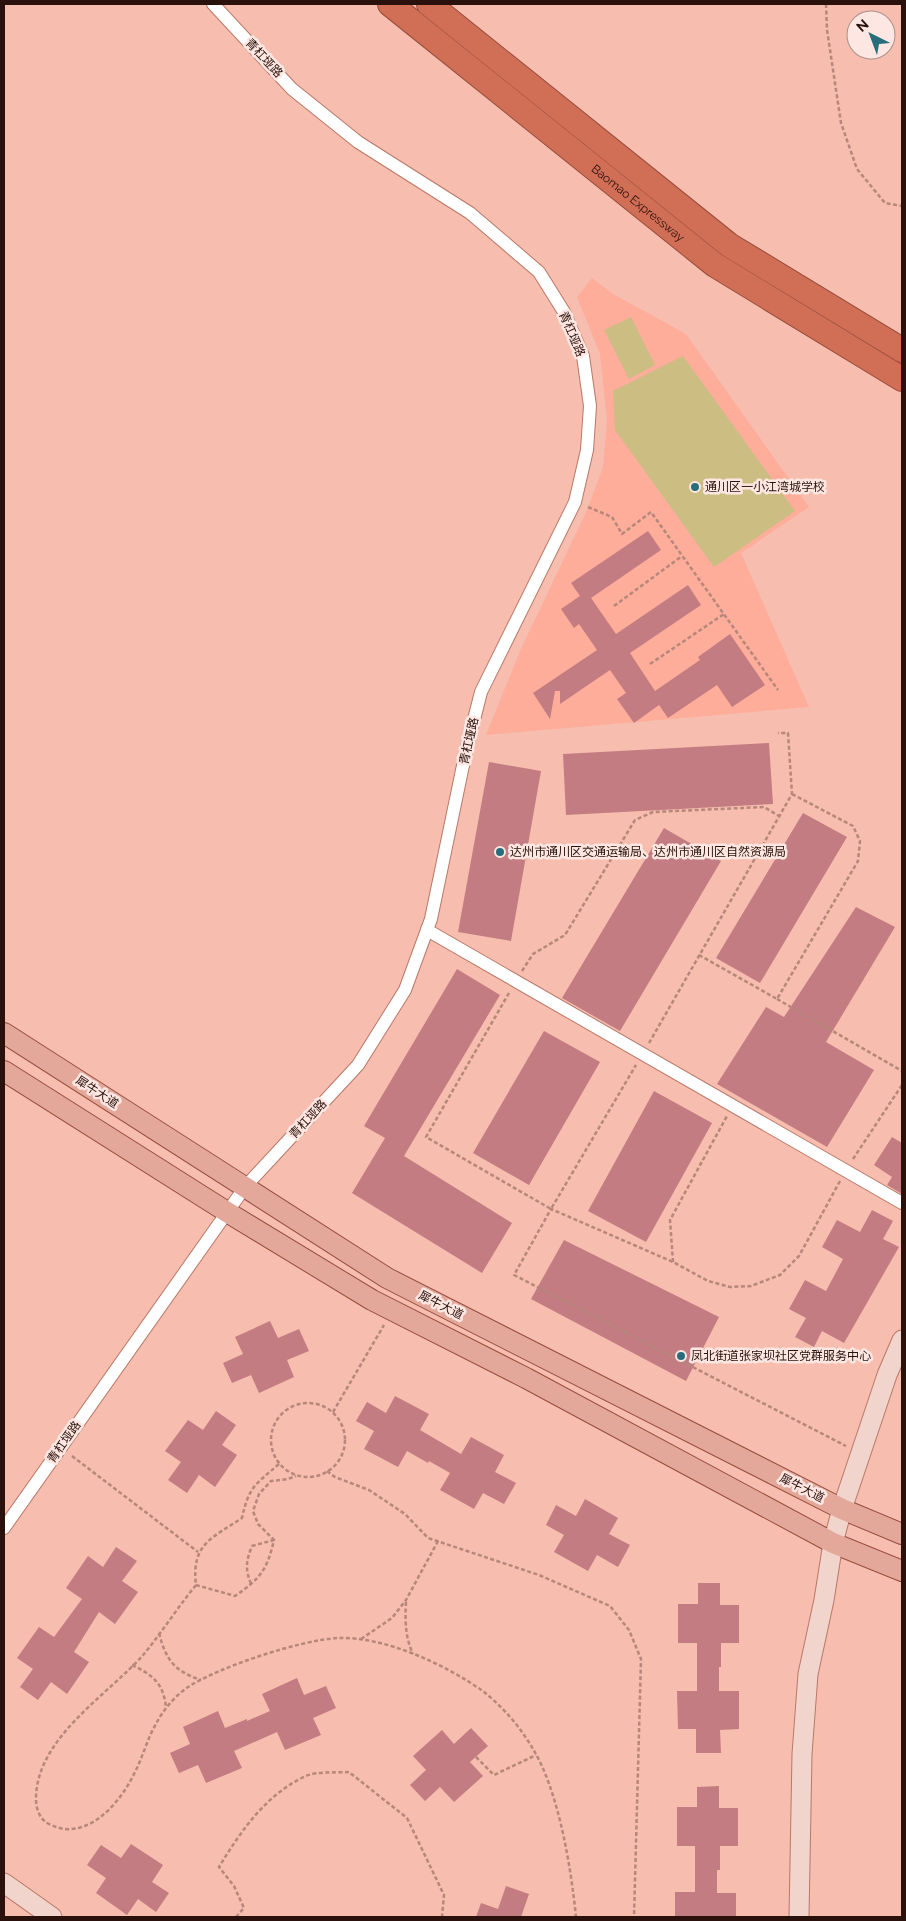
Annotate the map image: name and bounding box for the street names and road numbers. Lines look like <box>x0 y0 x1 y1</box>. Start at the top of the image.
street label: 青杠垭路 <box>243 36 285 80</box>
street label: Baomao Expressway <box>589 162 688 245</box>
street label: 青杠垭路 <box>556 309 588 359</box>
street label: 青杠垭路 <box>457 716 481 766</box>
street label: 犀牛大道 <box>73 1073 121 1111</box>
street label: 青杠垭路 <box>287 1097 329 1141</box>
street label: 犀牛大道 <box>416 1288 466 1322</box>
street label: 青杠垭路 <box>44 1418 84 1466</box>
street label: 犀牛大道 <box>777 1471 827 1505</box>

